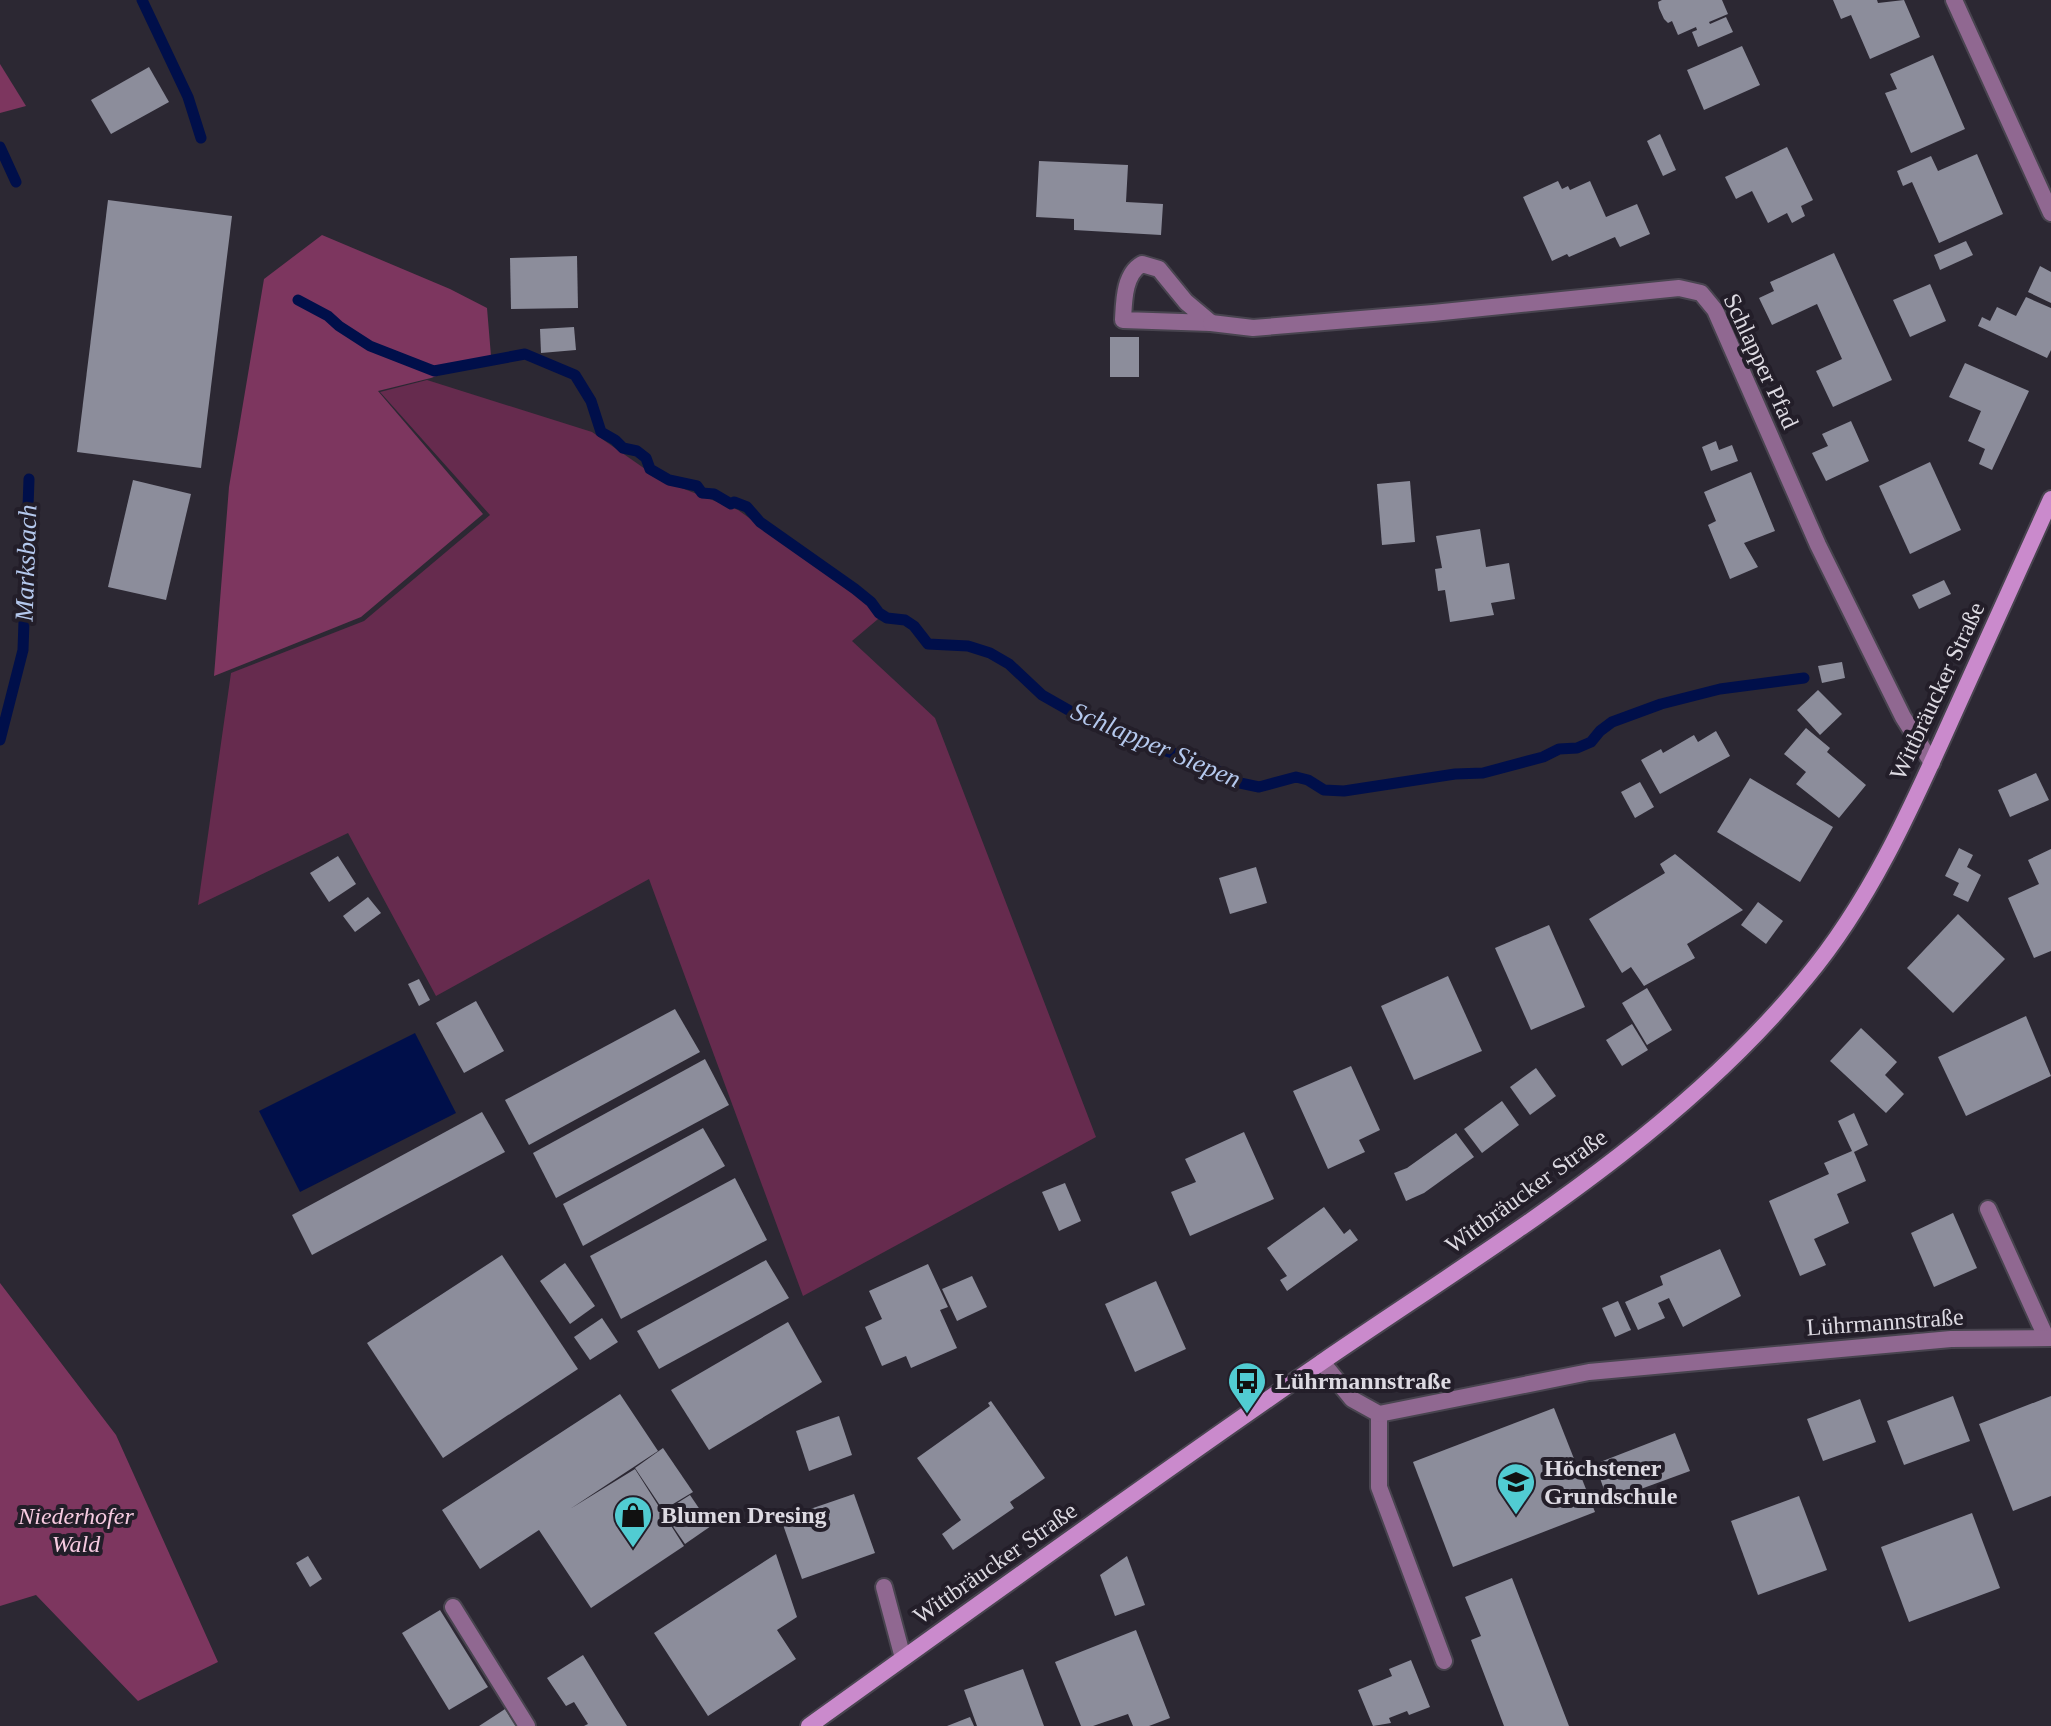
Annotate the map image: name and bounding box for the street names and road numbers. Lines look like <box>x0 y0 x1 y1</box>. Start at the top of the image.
street label: Schlapper Pfad <box>1718 289 1804 433</box>
street label: Wittbräucker Straße <box>1884 598 1990 784</box>
street label: Wittbräucker Straße <box>1440 1124 1612 1258</box>
street label: Lührmannstraße <box>1806 1304 1964 1340</box>
street label: Wittbräucker Straße <box>909 1497 1081 1629</box>

